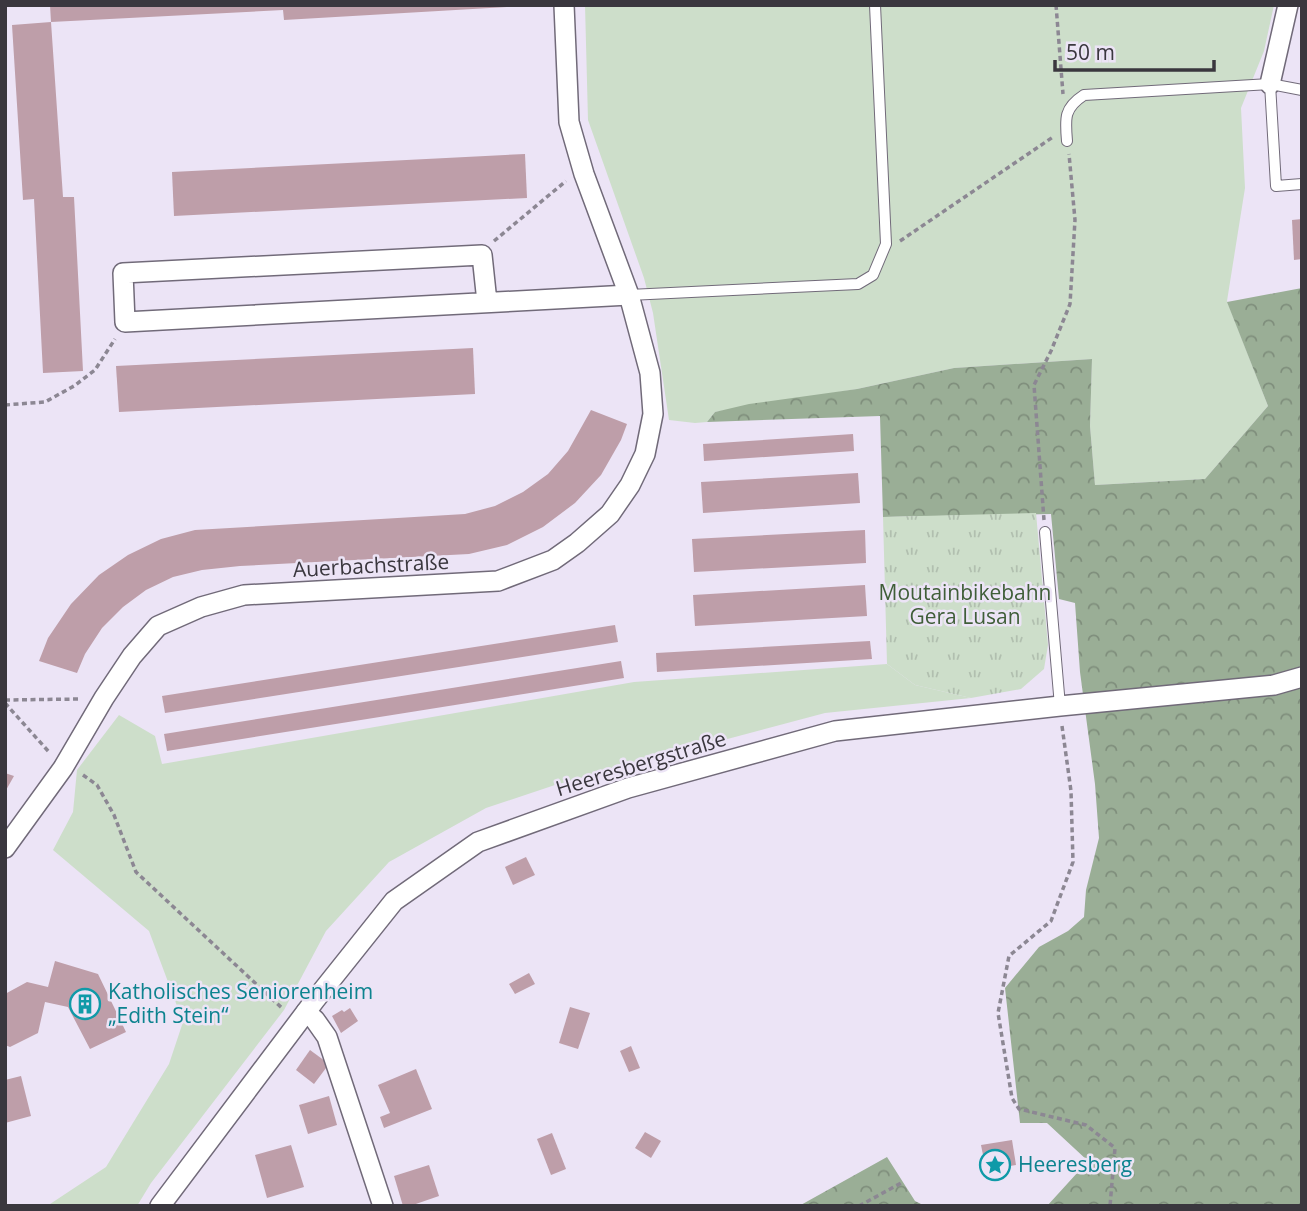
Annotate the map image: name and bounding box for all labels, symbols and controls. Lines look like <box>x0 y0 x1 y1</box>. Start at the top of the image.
scale bar <box>1055 28 1214 72</box>
text: 50 m <box>1066 38 1115 66</box>
street label: Auerbachstraße <box>292 547 450 583</box>
park label: Moutainbikebahn Gera Lusan <box>879 578 1051 630</box>
street label: Heeresbergstraße <box>552 724 729 802</box>
place label: Katholisches Seniorenheim „Edith Stein“ <box>108 977 373 1029</box>
building icon: Katholisches Seniorenheim „Edith Stein“ <box>68 987 102 1021</box>
place icon: Heeresberg <box>978 1148 1012 1182</box>
place label: Heeresberg <box>1018 1150 1132 1178</box>

